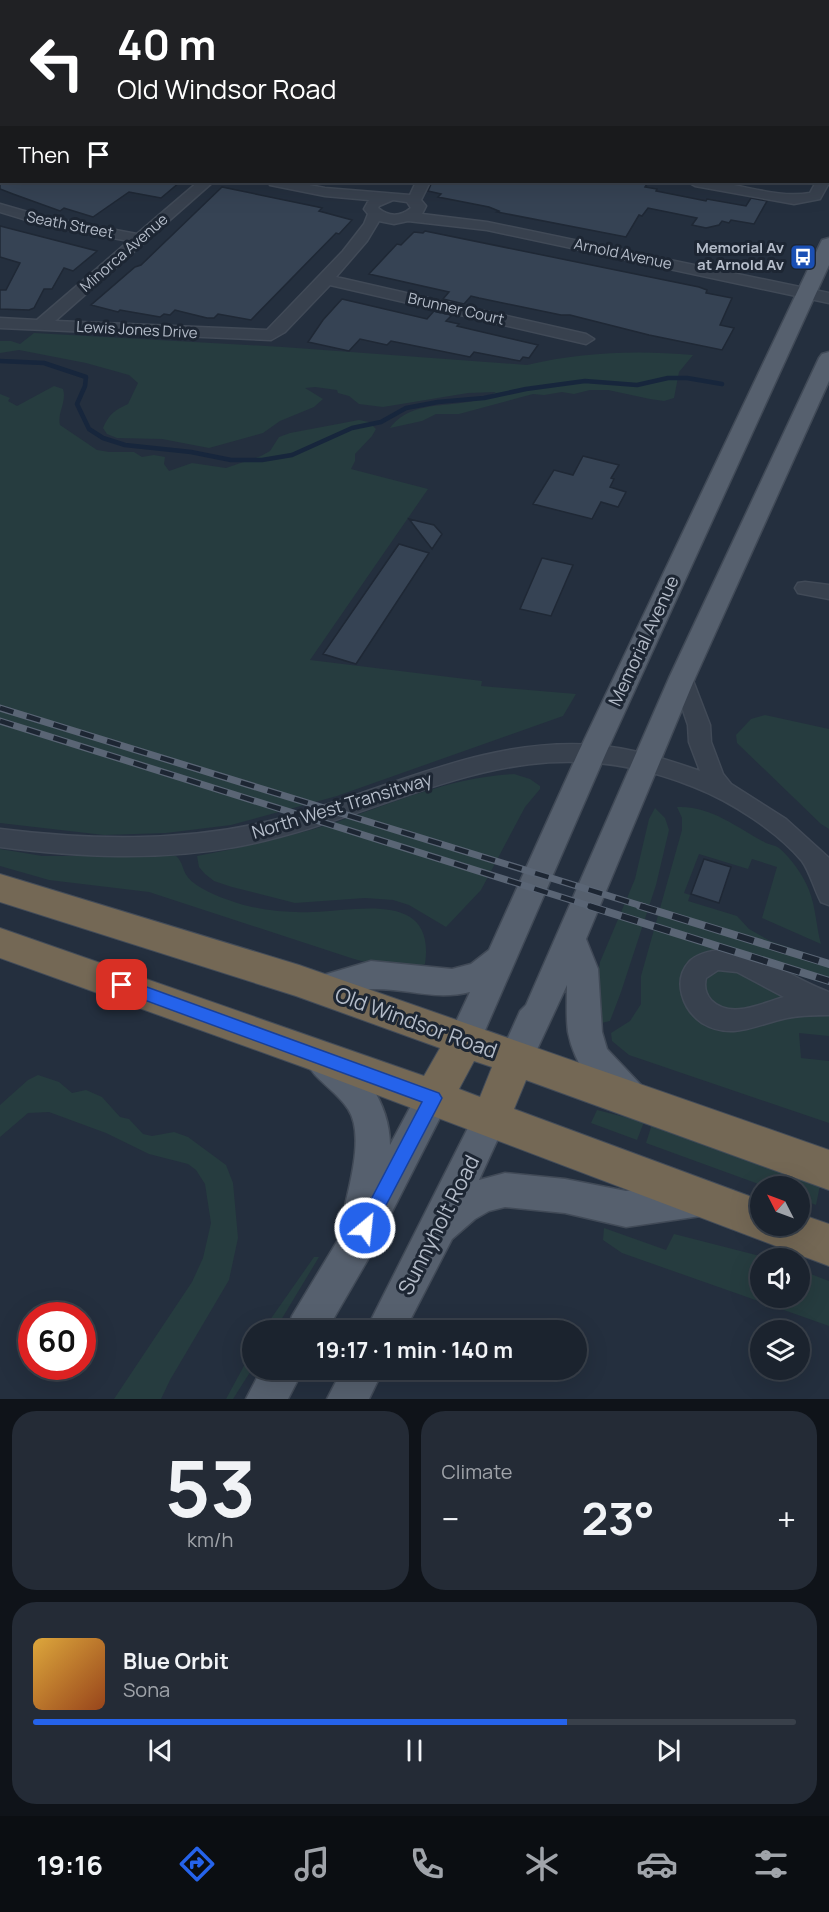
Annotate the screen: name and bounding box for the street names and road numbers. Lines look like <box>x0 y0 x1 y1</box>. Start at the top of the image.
street label: Seath Street <box>25 206 115 243</box>
street label: Minorca Avenue <box>75 208 172 297</box>
street label: Arnold Avenue <box>572 233 674 274</box>
street label: Brunner Court <box>406 287 506 330</box>
street label: Lewis Jones Drive <box>76 316 198 343</box>
street label: Memorial Avenue <box>602 571 684 710</box>
street label: North West Transitway <box>249 766 435 844</box>
street label: Old Windsor Road <box>331 980 501 1064</box>
street label: Sunnyholt Road <box>391 1150 485 1299</box>

